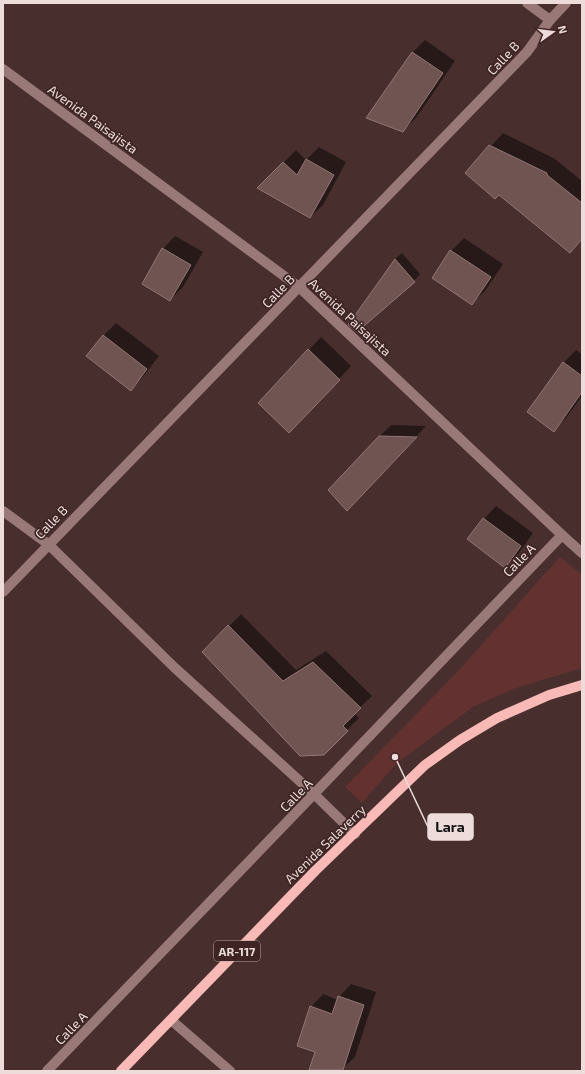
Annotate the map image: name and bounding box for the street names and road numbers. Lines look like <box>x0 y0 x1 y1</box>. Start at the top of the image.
street label: Calle B <box>483 38 523 78</box>
street label: Avenida Paisajista <box>45 81 141 157</box>
street label: Calle B <box>258 271 298 311</box>
street label: Avenida Paisajista <box>305 275 395 359</box>
street label: Calle B <box>31 502 71 542</box>
street label: Calle A <box>499 540 539 580</box>
street label: Calle A <box>276 775 316 815</box>
street label: Avenida Salaverry <box>281 801 369 887</box>
road number: AR-117 <box>214 941 260 961</box>
street label: Calle A <box>51 1008 91 1048</box>

